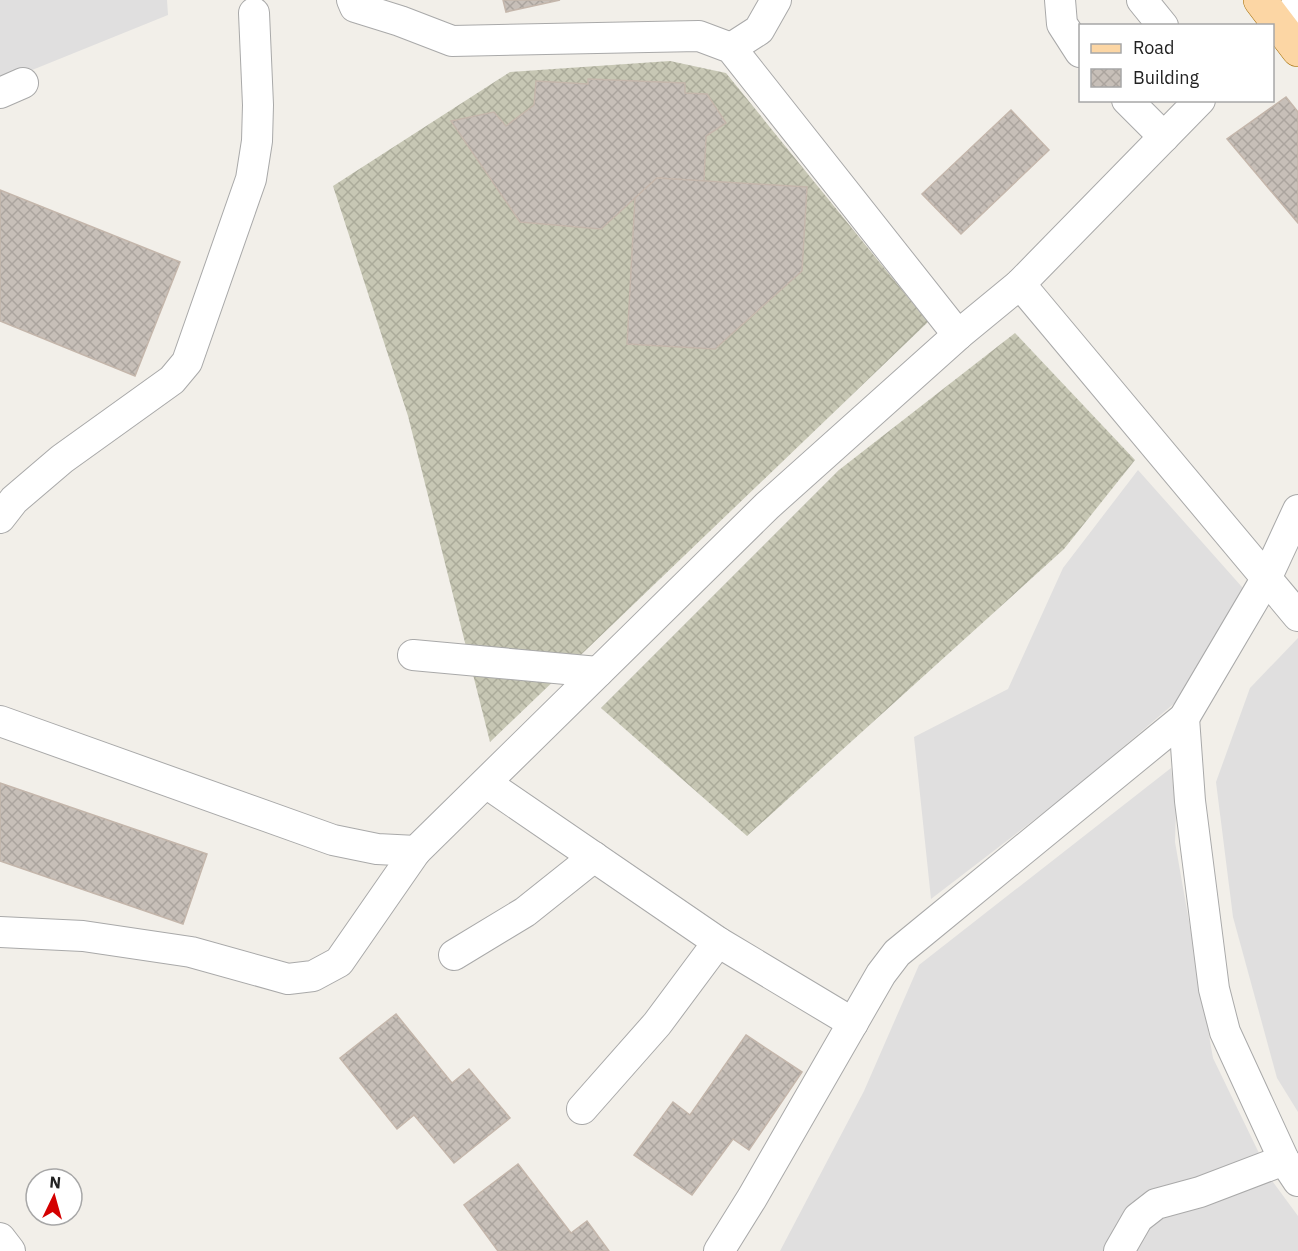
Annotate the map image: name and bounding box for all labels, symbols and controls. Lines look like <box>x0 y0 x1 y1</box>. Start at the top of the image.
legend <box>1079 24 1274 102</box>
text: Road <box>1133 36 1174 59</box>
text: Building <box>1133 66 1200 89</box>
north arrow <box>24 1167 84 1227</box>
text: N <box>49 1172 62 1193</box>

